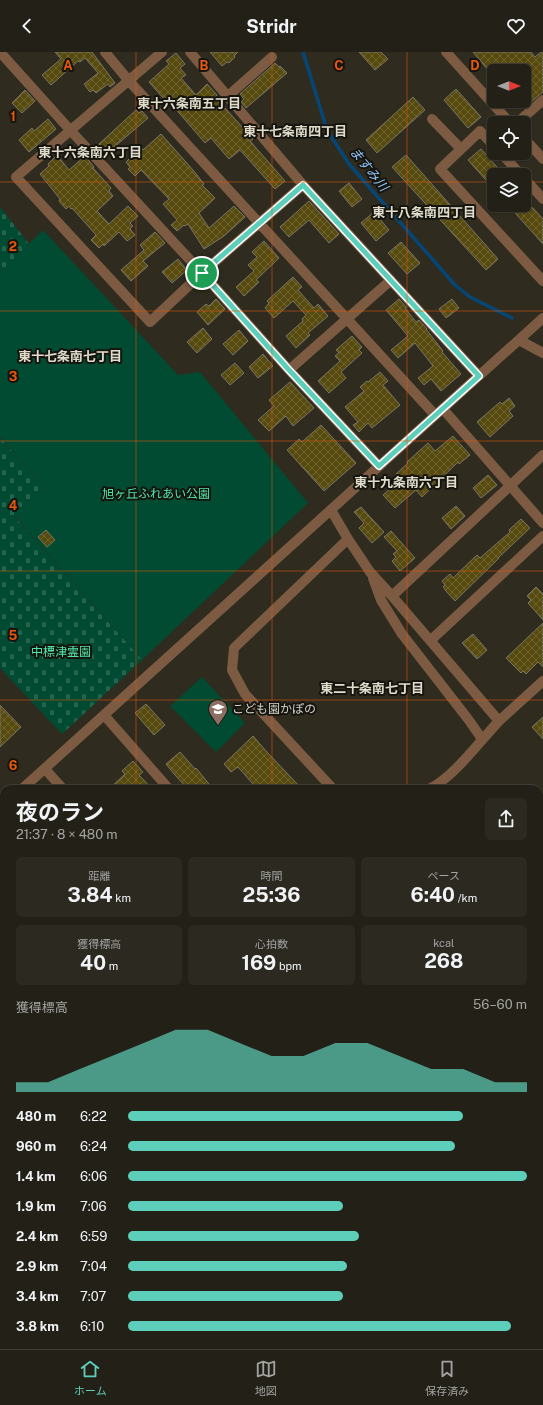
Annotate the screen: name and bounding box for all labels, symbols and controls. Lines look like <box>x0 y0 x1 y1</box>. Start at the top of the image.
icon: back <box>16 15 38 37</box>
icon: heart <box>505 15 527 37</box>
text: Stridr <box>246 16 297 37</box>
text: A <box>63 58 73 73</box>
text: B <box>200 58 209 73</box>
text: C <box>334 58 344 73</box>
text: D <box>470 58 480 73</box>
north arrow <box>487 64 531 108</box>
map controls <box>487 64 531 212</box>
district label: 東十六条南五丁目 <box>137 96 241 111</box>
text: 1 <box>10 109 16 124</box>
button: locate <box>487 116 531 160</box>
district label: 東十七条南四丁目 <box>243 124 347 139</box>
water label: ますみ川 <box>347 144 392 195</box>
district label: 東十六条南六丁目 <box>38 145 142 160</box>
button: layers <box>487 168 531 212</box>
district label: 東十八条南四丁目 <box>372 205 476 220</box>
text: 2 <box>9 239 17 254</box>
pin <box>185 256 219 290</box>
icon: arrive <box>191 262 213 284</box>
district label: 東十七条南七丁目 <box>18 349 122 364</box>
text: 3 <box>9 369 18 384</box>
district label: 東十九条南六丁目 <box>354 475 458 490</box>
park label: 旭ヶ丘ふれあい公園 <box>102 487 210 501</box>
text: 4 <box>9 498 18 513</box>
text: 5 <box>9 628 18 643</box>
park label: 中標津霊園 <box>31 645 91 659</box>
district label: 東二十条南七丁目 <box>320 681 424 696</box>
school or university icon: こども園かぽの <box>207 698 229 726</box>
place label: こども園かぽの <box>232 702 316 716</box>
text: 6 <box>9 758 18 773</box>
button: share <box>485 798 527 840</box>
text: 夜のラン <box>16 799 104 825</box>
text: 21:37 · 8 × 480 m <box>16 827 118 842</box>
text: 距離 <box>88 870 110 882</box>
text: 時間 <box>260 870 282 882</box>
text: ペース <box>428 870 460 882</box>
text: 3.84 <box>67 883 113 907</box>
text: 25:36 <box>242 883 301 907</box>
text: 6:40 <box>410 883 455 907</box>
text: km <box>113 892 131 904</box>
text: /km <box>455 892 477 904</box>
text: kcal <box>433 937 454 949</box>
text: 獲得標高 <box>77 938 121 950</box>
text: 心拍数 <box>255 938 288 950</box>
text: 268 <box>424 949 463 973</box>
text: 40 <box>80 951 106 975</box>
text: 169 <box>241 951 276 975</box>
text: m <box>106 960 118 972</box>
text: bpm <box>276 960 302 972</box>
text: 56–60 m <box>473 997 527 1012</box>
text: 獲得標高 <box>16 1000 68 1015</box>
text: 480 m <box>16 1109 56 1124</box>
text: 6:22 <box>80 1109 107 1124</box>
text: 960 m <box>16 1139 56 1154</box>
text: 6:24 <box>80 1139 107 1154</box>
text: 1.4 km <box>16 1169 56 1184</box>
text: 6:06 <box>80 1169 107 1184</box>
text: 1.9 km <box>16 1199 56 1214</box>
text: 7:06 <box>80 1199 107 1214</box>
text: 2.4 km <box>16 1229 58 1244</box>
text: 6:59 <box>80 1229 107 1244</box>
text: 2.9 km <box>16 1259 58 1274</box>
text: 7:04 <box>80 1259 107 1274</box>
text: 3.4 km <box>16 1289 59 1304</box>
text: 7:07 <box>80 1289 106 1304</box>
text: 3.8 km <box>16 1319 59 1334</box>
text: 6:10 <box>80 1319 104 1334</box>
tab: ホーム <box>74 1358 107 1398</box>
tab: 地図 <box>255 1358 277 1398</box>
tab: 保存済み <box>425 1358 469 1398</box>

